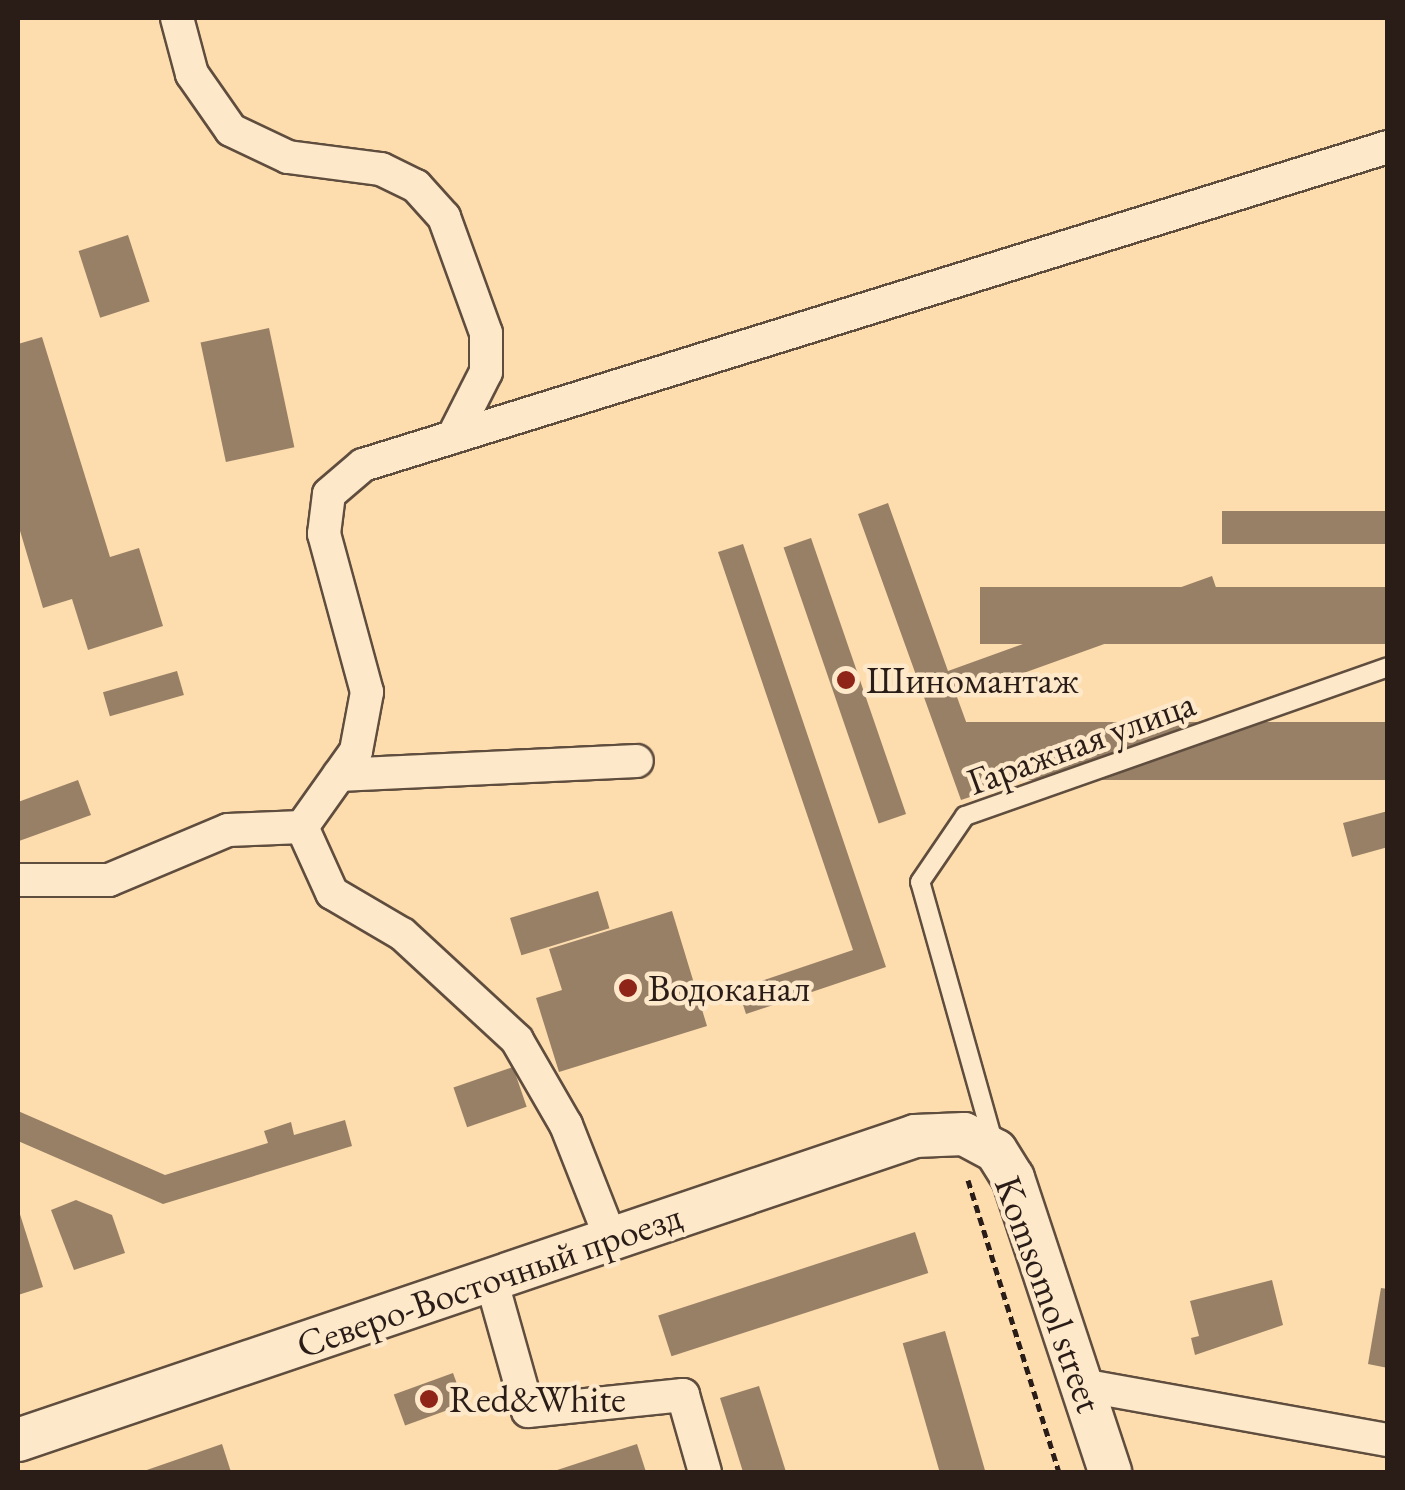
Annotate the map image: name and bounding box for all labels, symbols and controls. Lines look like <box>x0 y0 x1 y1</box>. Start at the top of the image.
place label: Шиномантаж <box>866 657 1079 703</box>
marker: Шиномантаж <box>835 669 857 691</box>
street label: Гаражная улица <box>961 680 1201 804</box>
place label: Водоканал <box>648 965 810 1011</box>
marker: Водоканал <box>617 977 639 999</box>
street label: Komsomol street <box>985 1170 1113 1418</box>
street label: Северо-Восточный проезд <box>291 1193 687 1367</box>
place label: Red&White <box>449 1376 626 1422</box>
marker: Red&White <box>418 1388 440 1410</box>

